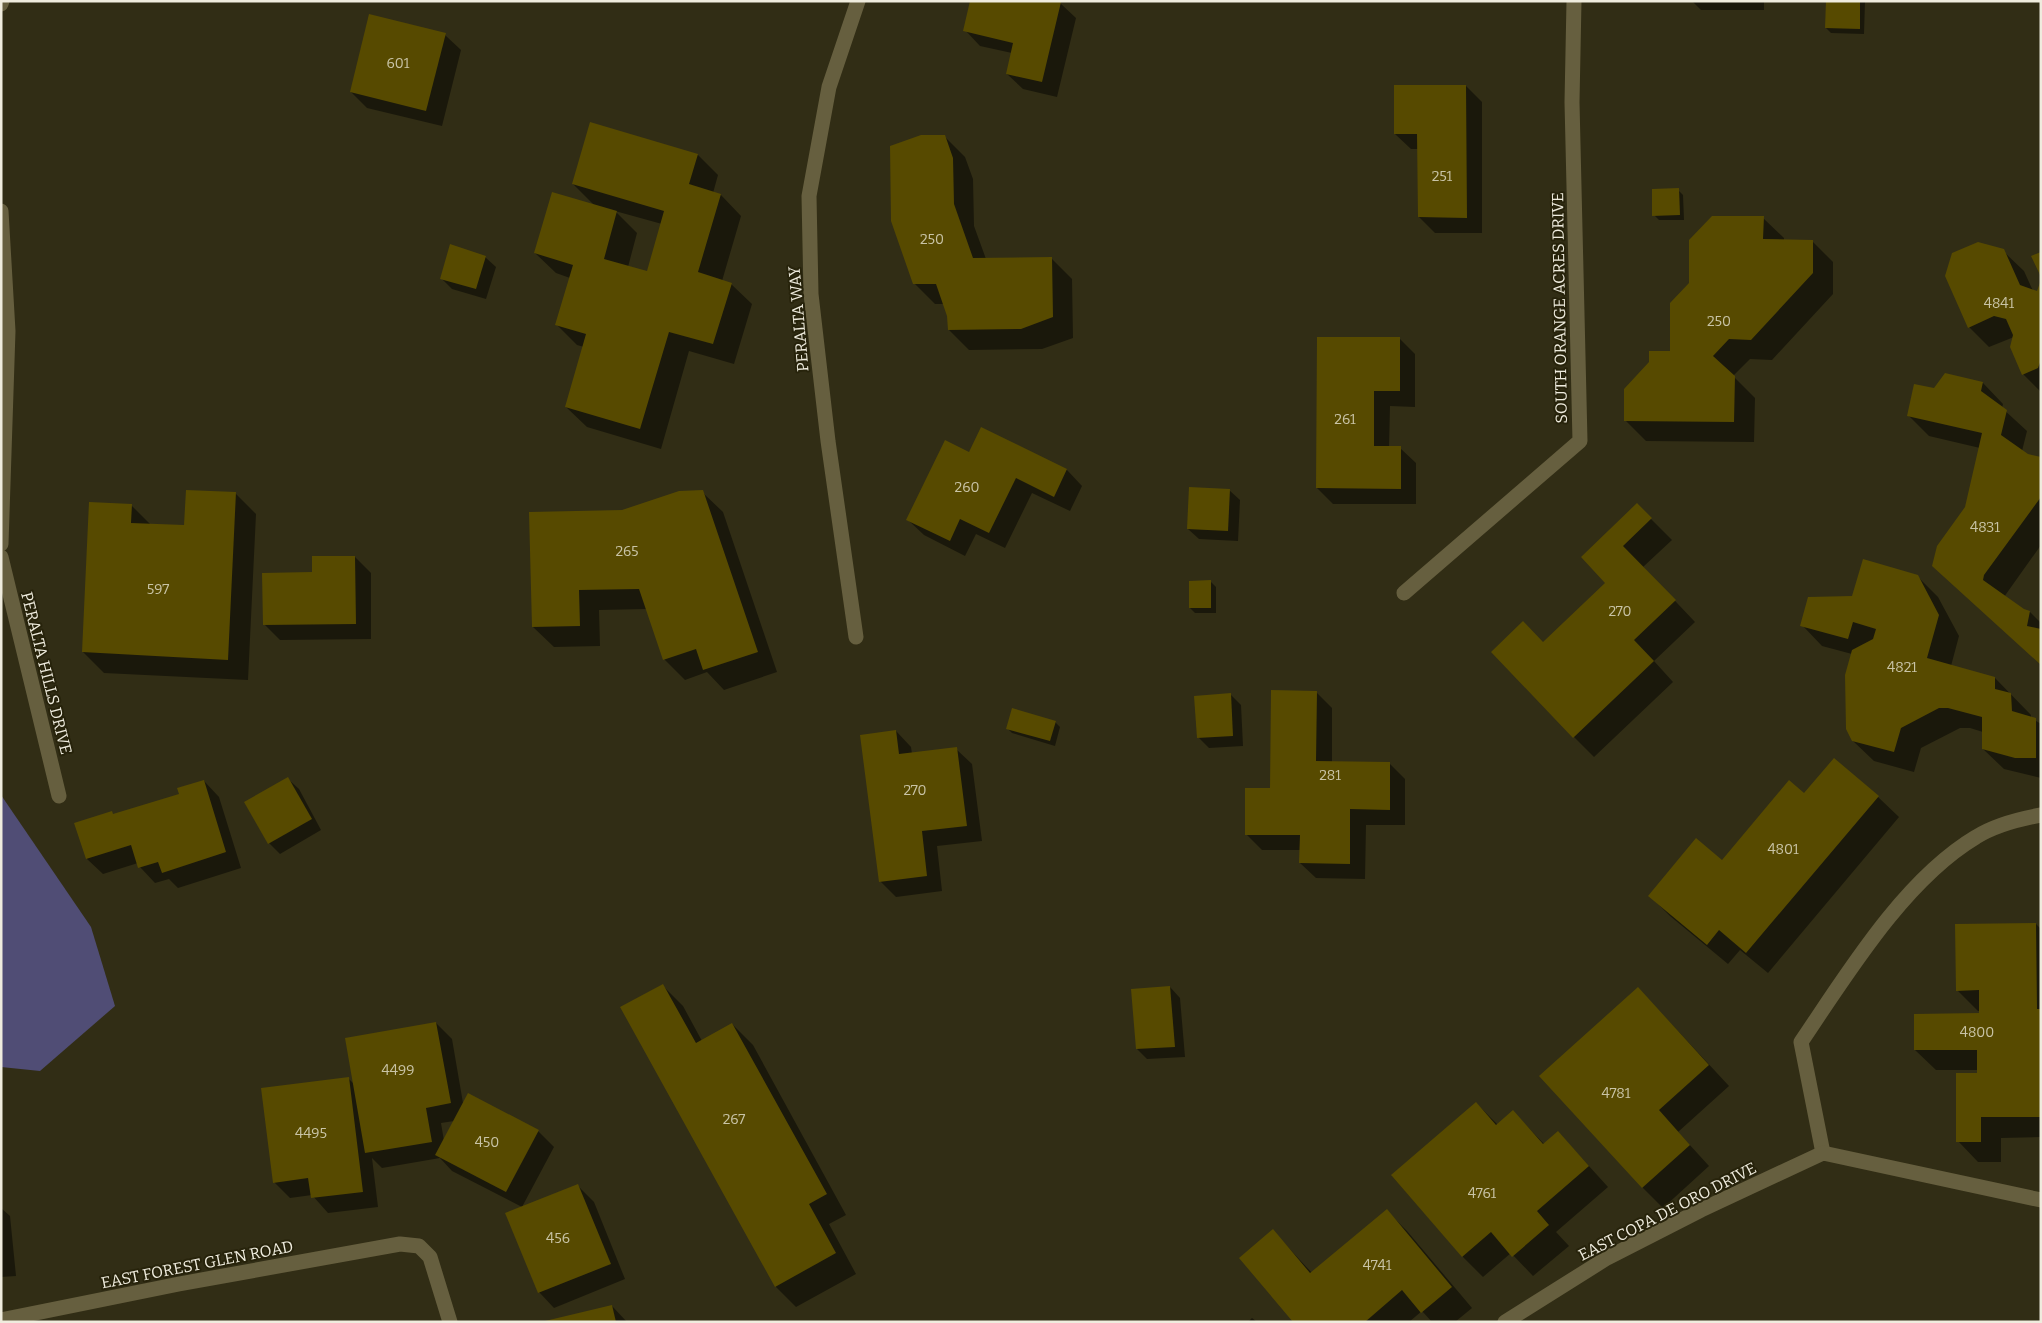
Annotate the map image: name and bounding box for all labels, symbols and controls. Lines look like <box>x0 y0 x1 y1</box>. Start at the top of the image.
house number: 601 <box>387 55 410 72</box>
house number: 251 <box>1432 168 1453 185</box>
street label: SOUTH ORANGE ACRES DRIVE <box>1548 192 1571 424</box>
house number: 250 <box>920 231 944 248</box>
street label: PERALTA WAY <box>784 265 813 373</box>
house number: 4841 <box>1984 295 2015 312</box>
house number: 250 <box>1707 313 1731 330</box>
house number: 261 <box>1334 411 1356 428</box>
house number: 260 <box>955 479 979 496</box>
house number: 4831 <box>1970 519 2000 536</box>
house number: 265 <box>615 543 639 560</box>
house number: 597 <box>147 581 169 598</box>
street label: PERALTA HILLS DRIVE <box>17 590 76 756</box>
house number: 270 <box>1608 603 1632 620</box>
house number: 4821 <box>1887 659 1917 676</box>
house number: 281 <box>1319 767 1341 784</box>
house number: 270 <box>903 782 927 799</box>
house number: 4801 <box>1767 841 1799 858</box>
house number: 4800 <box>1960 1024 1994 1041</box>
house number: 4499 <box>382 1062 414 1079</box>
house number: 4781 <box>1602 1085 1631 1102</box>
house number: 267 <box>723 1111 745 1128</box>
house number: 4495 <box>295 1125 327 1142</box>
house number: 450 <box>475 1134 499 1151</box>
street label: EAST COPA DE ORO DRIVE <box>1575 1158 1759 1265</box>
house number: 4761 <box>1468 1185 1497 1202</box>
house number: 456 <box>546 1230 570 1247</box>
street label: EAST FOREST GLEN ROAD <box>99 1237 295 1292</box>
house number: 4741 <box>1363 1257 1392 1274</box>

